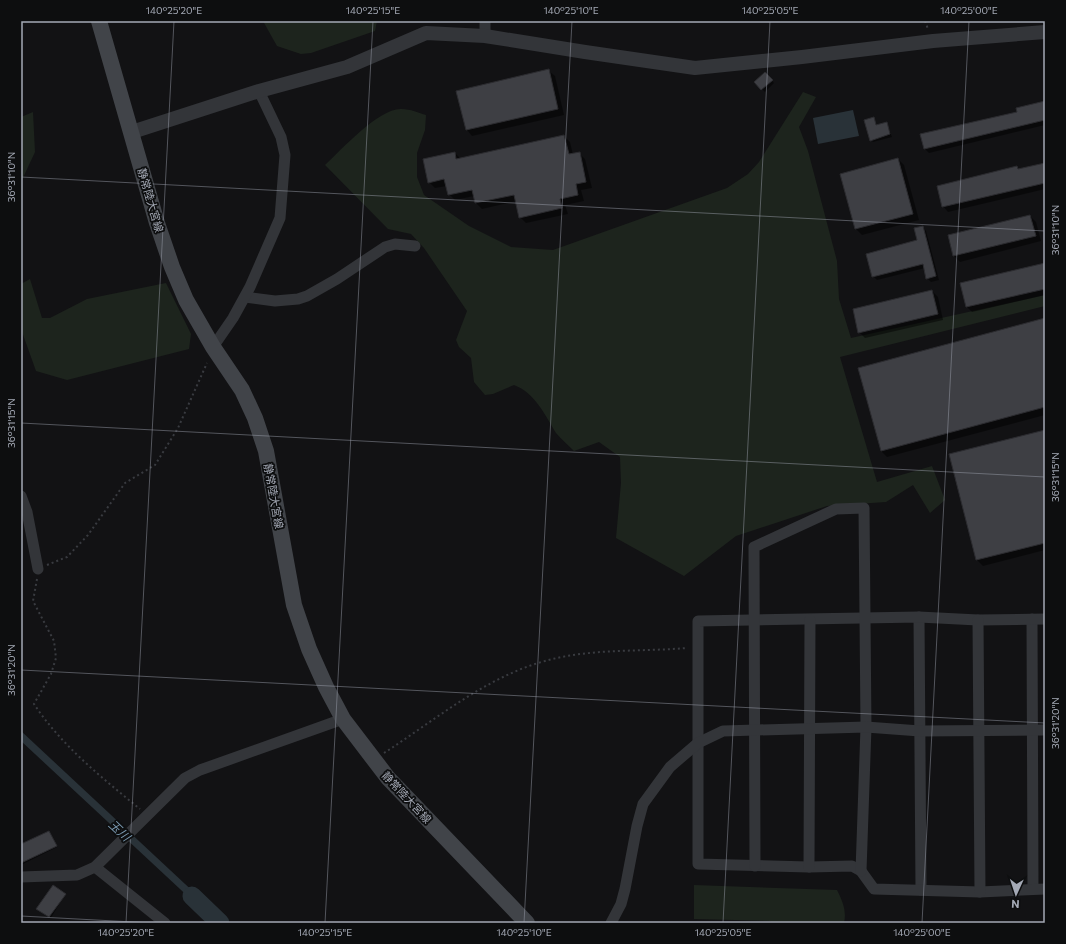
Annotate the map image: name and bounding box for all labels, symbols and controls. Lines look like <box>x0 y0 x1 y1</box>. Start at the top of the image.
text: 140°25'20"E <box>146 4 202 16</box>
text: 140°25'15"E <box>346 4 400 16</box>
text: 140°25'10"E <box>543 4 599 16</box>
text: 140°25'05"E <box>742 4 798 16</box>
text: 140°25'00"E <box>940 4 998 16</box>
text: 36°31'10"N <box>5 152 17 202</box>
street label: 静常陸大宮線 <box>136 166 166 234</box>
text: 36°31'10"N <box>1049 205 1061 255</box>
text: 36°31'15"N <box>5 398 17 448</box>
text: 36°31'15"N <box>1049 452 1061 502</box>
street label: 静常陸大宮線 <box>262 462 286 530</box>
text: 36°31'20"N <box>5 644 17 696</box>
text: 36°31'20"N <box>1049 697 1061 749</box>
street label: 静常陸大宮線 <box>380 768 434 826</box>
water label: 玉川 <box>106 817 135 845</box>
north arrow <box>996 874 1036 914</box>
text: N <box>1011 898 1020 911</box>
text: 140°25'20"E <box>98 926 154 938</box>
text: 140°25'15"E <box>298 926 352 938</box>
text: 140°25'10"E <box>496 926 552 938</box>
text: 140°25'05"E <box>695 926 751 938</box>
text: 140°25'00"E <box>893 926 951 938</box>

